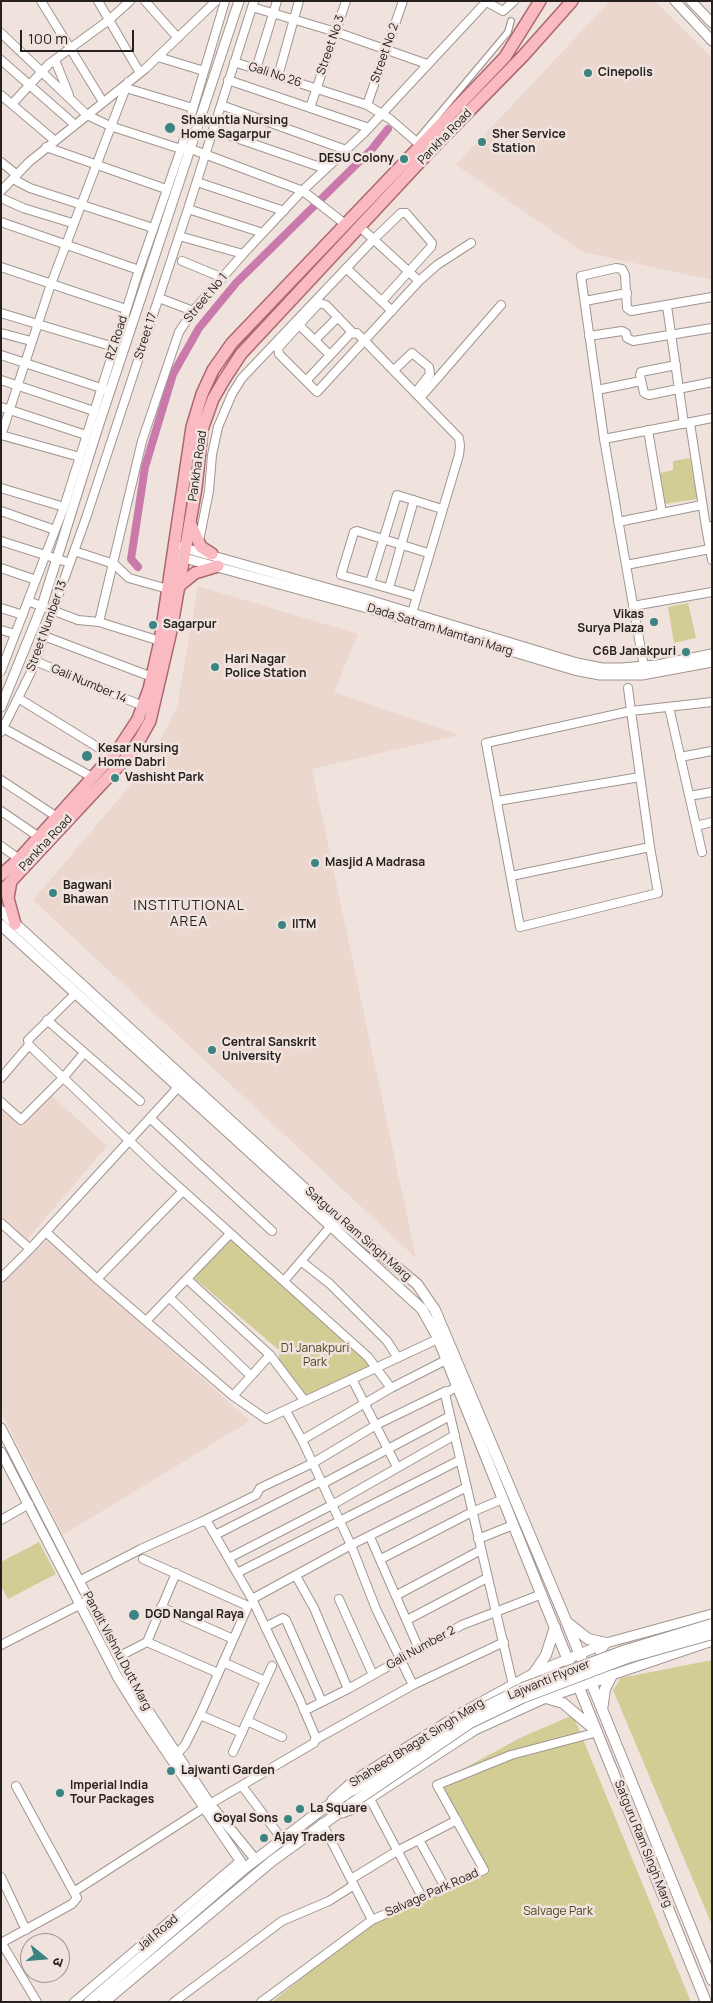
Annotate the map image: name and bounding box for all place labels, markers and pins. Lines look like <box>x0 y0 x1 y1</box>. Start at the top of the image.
place label: Cinepolis <box>598 66 653 80</box>
marker: Cinepolis <box>582 67 594 79</box>
place label: Shakuntla Nursing Home Sagarpur <box>181 114 288 142</box>
marker: Shakuntla Nursing Home Sagarpur <box>163 121 177 135</box>
place label: Sher Service Station <box>492 128 566 156</box>
marker: Sher Service Station <box>476 136 488 148</box>
place label: DESU Colony <box>319 152 394 166</box>
marker: DESU Colony <box>398 153 410 165</box>
place label: Vikas Surya Plaza <box>577 608 644 636</box>
marker: Vikas Surya Plaza <box>648 616 660 628</box>
place label: Sagarpur <box>163 618 217 632</box>
marker: Sagarpur <box>147 619 159 631</box>
place label: C6B Janakpuri <box>593 645 676 659</box>
marker: C6B Janakpuri <box>680 646 692 658</box>
place label: Hari Nagar Police Station <box>225 653 307 681</box>
marker: Hari Nagar Police Station <box>209 661 221 673</box>
place label: Kesar Nursing Home Dabri <box>98 742 179 770</box>
marker: Kesar Nursing Home Dabri <box>80 749 94 763</box>
place label: Vashisht Park <box>125 771 204 785</box>
marker: Vashisht Park <box>109 772 121 784</box>
place label: Masjid A Madrasa <box>325 856 425 870</box>
marker: Masjid A Madrasa <box>309 857 321 869</box>
place label: Bagwani Bhawan <box>63 879 112 907</box>
marker: Bagwani Bhawan <box>47 887 59 899</box>
place label: IITM <box>292 918 316 932</box>
marker: IITM <box>276 919 288 931</box>
place label: Central Sanskrit University <box>222 1036 317 1064</box>
marker: Central Sanskrit University <box>206 1044 218 1056</box>
marker: DGD Nangal Raya <box>127 1608 141 1622</box>
place label: DGD Nangal Raya <box>145 1608 244 1622</box>
place label: Lajwanti Garden <box>181 1764 275 1778</box>
marker: Lajwanti Garden <box>165 1765 177 1777</box>
place label: Imperial India Tour Packages <box>70 1779 154 1807</box>
marker: Imperial India Tour Packages <box>54 1787 66 1799</box>
place label: La Square <box>310 1802 367 1816</box>
marker: La Square <box>294 1803 306 1815</box>
place label: Goyal Sons <box>214 1812 278 1826</box>
marker: Goyal Sons <box>282 1813 294 1825</box>
place label: Ajay Traders <box>274 1831 345 1845</box>
marker: Ajay Traders <box>258 1832 270 1844</box>

